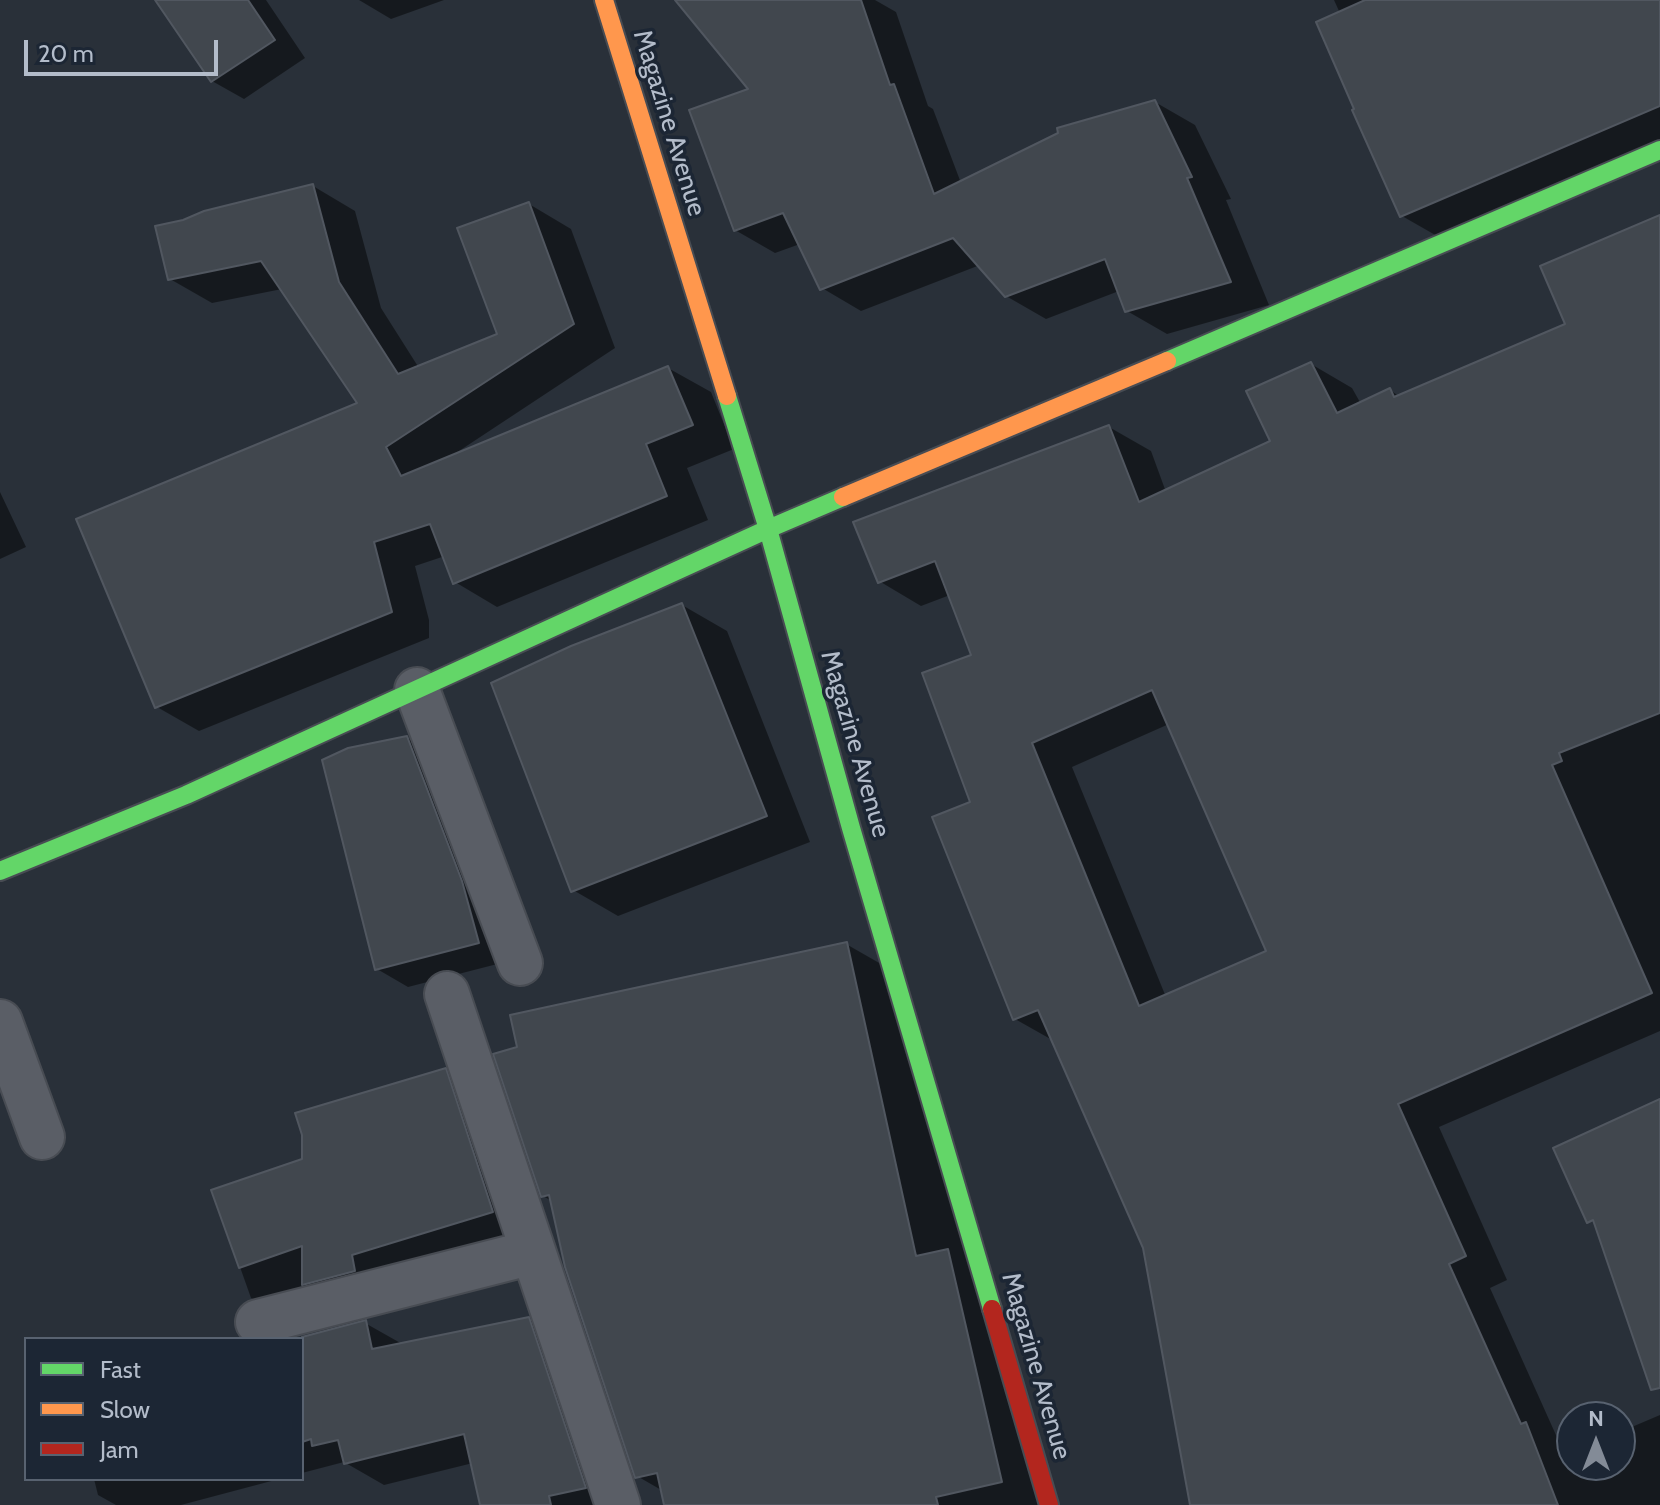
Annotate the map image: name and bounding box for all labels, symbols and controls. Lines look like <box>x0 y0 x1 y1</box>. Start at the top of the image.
scale bar <box>28 24 222 74</box>
street label: Magazine Avenue <box>626 26 712 220</box>
text: 20 m <box>38 39 94 68</box>
street label: Magazine Avenue <box>813 647 897 841</box>
street label: Magazine Avenue <box>994 1269 1078 1463</box>
legend <box>24 1337 304 1481</box>
text: Fast <box>100 1355 141 1384</box>
text: Slow <box>100 1395 150 1424</box>
north arrow <box>1556 1401 1636 1481</box>
text: N <box>1588 1405 1604 1432</box>
text: Jam <box>100 1435 138 1464</box>

